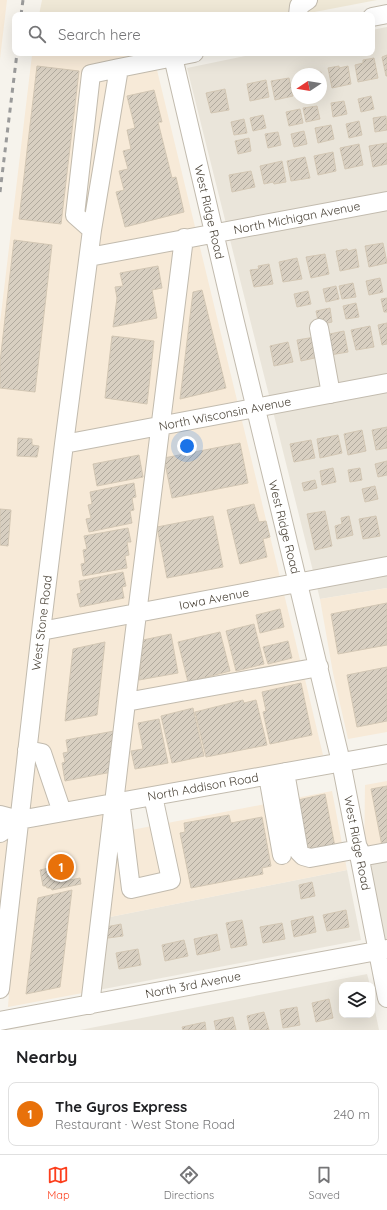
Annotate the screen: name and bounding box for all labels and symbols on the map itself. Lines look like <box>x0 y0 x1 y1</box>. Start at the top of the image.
north arrow <box>291 68 327 104</box>
street label: West Ridge Road <box>191 163 228 260</box>
street label: North Michigan Avenue <box>232 198 362 237</box>
street label: North Wisconsin Avenue <box>158 393 293 434</box>
your location <box>177 436 197 456</box>
street label: West Ridge Road <box>266 478 303 575</box>
street label: West Stone Road <box>28 574 55 671</box>
street label: Iowa Avenue <box>178 584 250 613</box>
street label: North Addison Road <box>146 769 260 804</box>
street label: West Ridge Road <box>341 794 374 892</box>
pin: 1 <box>48 852 74 882</box>
street label: North 3rd Avenue <box>144 968 242 1001</box>

